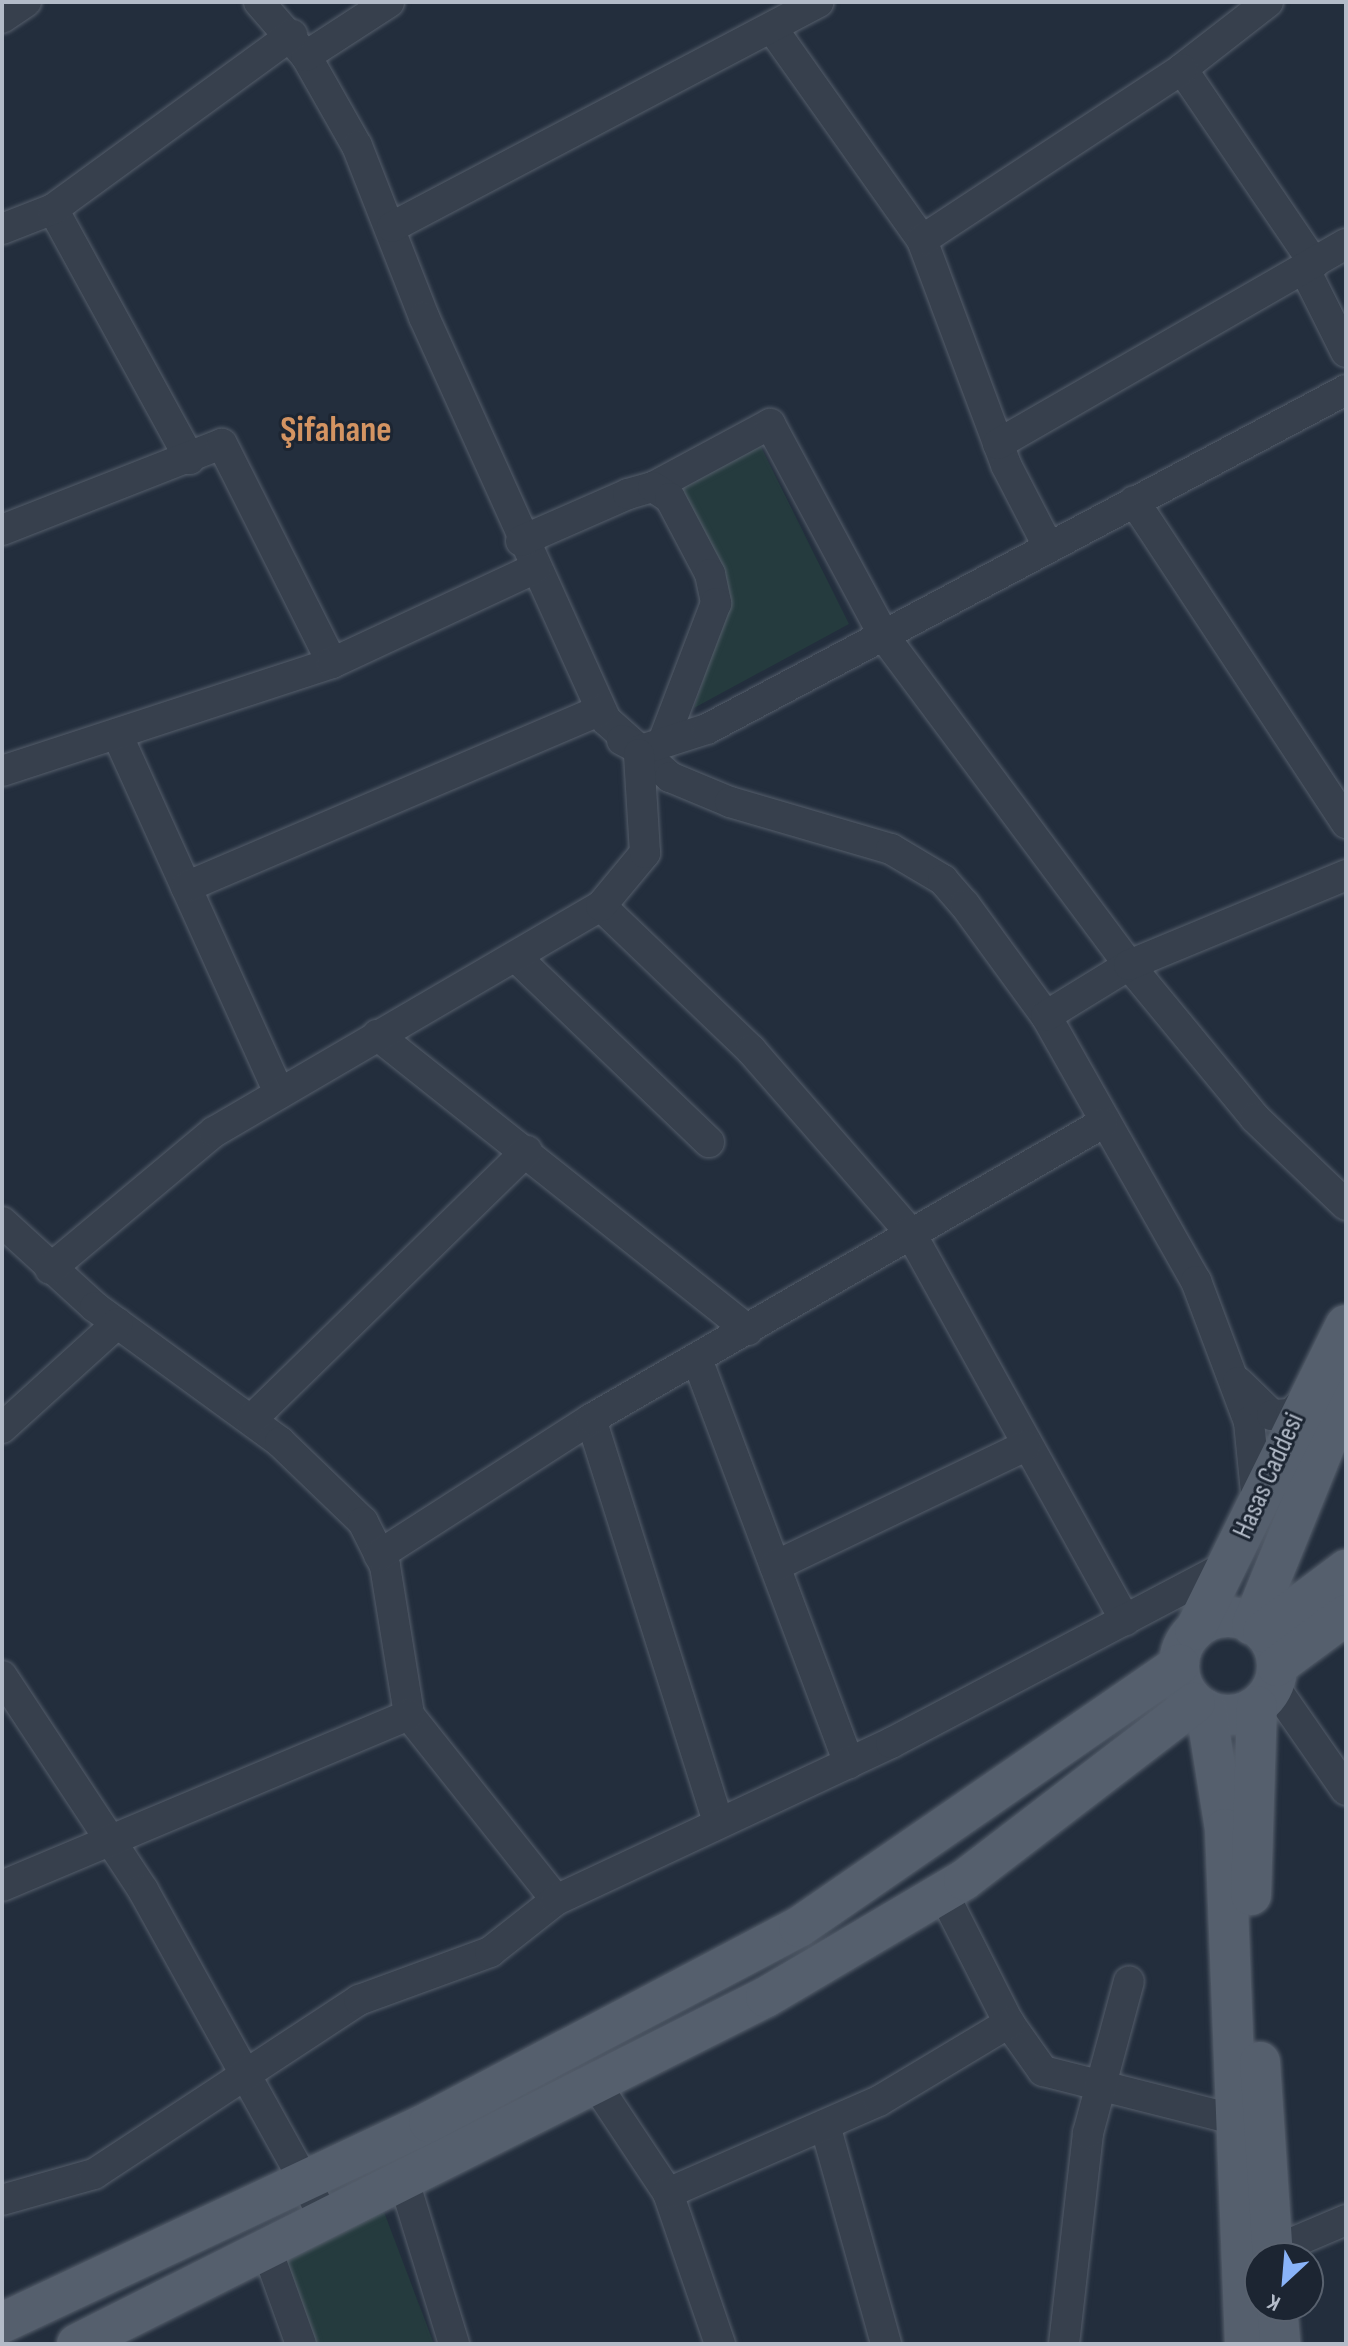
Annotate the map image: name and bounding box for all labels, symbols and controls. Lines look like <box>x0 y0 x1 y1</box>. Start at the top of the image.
district label: Şifahane <box>280 409 392 453</box>
street label: Hasas Caddesi <box>1226 1408 1312 1544</box>
north arrow <box>1244 2242 1324 2322</box>
text: K <box>1263 2288 1285 2317</box>

